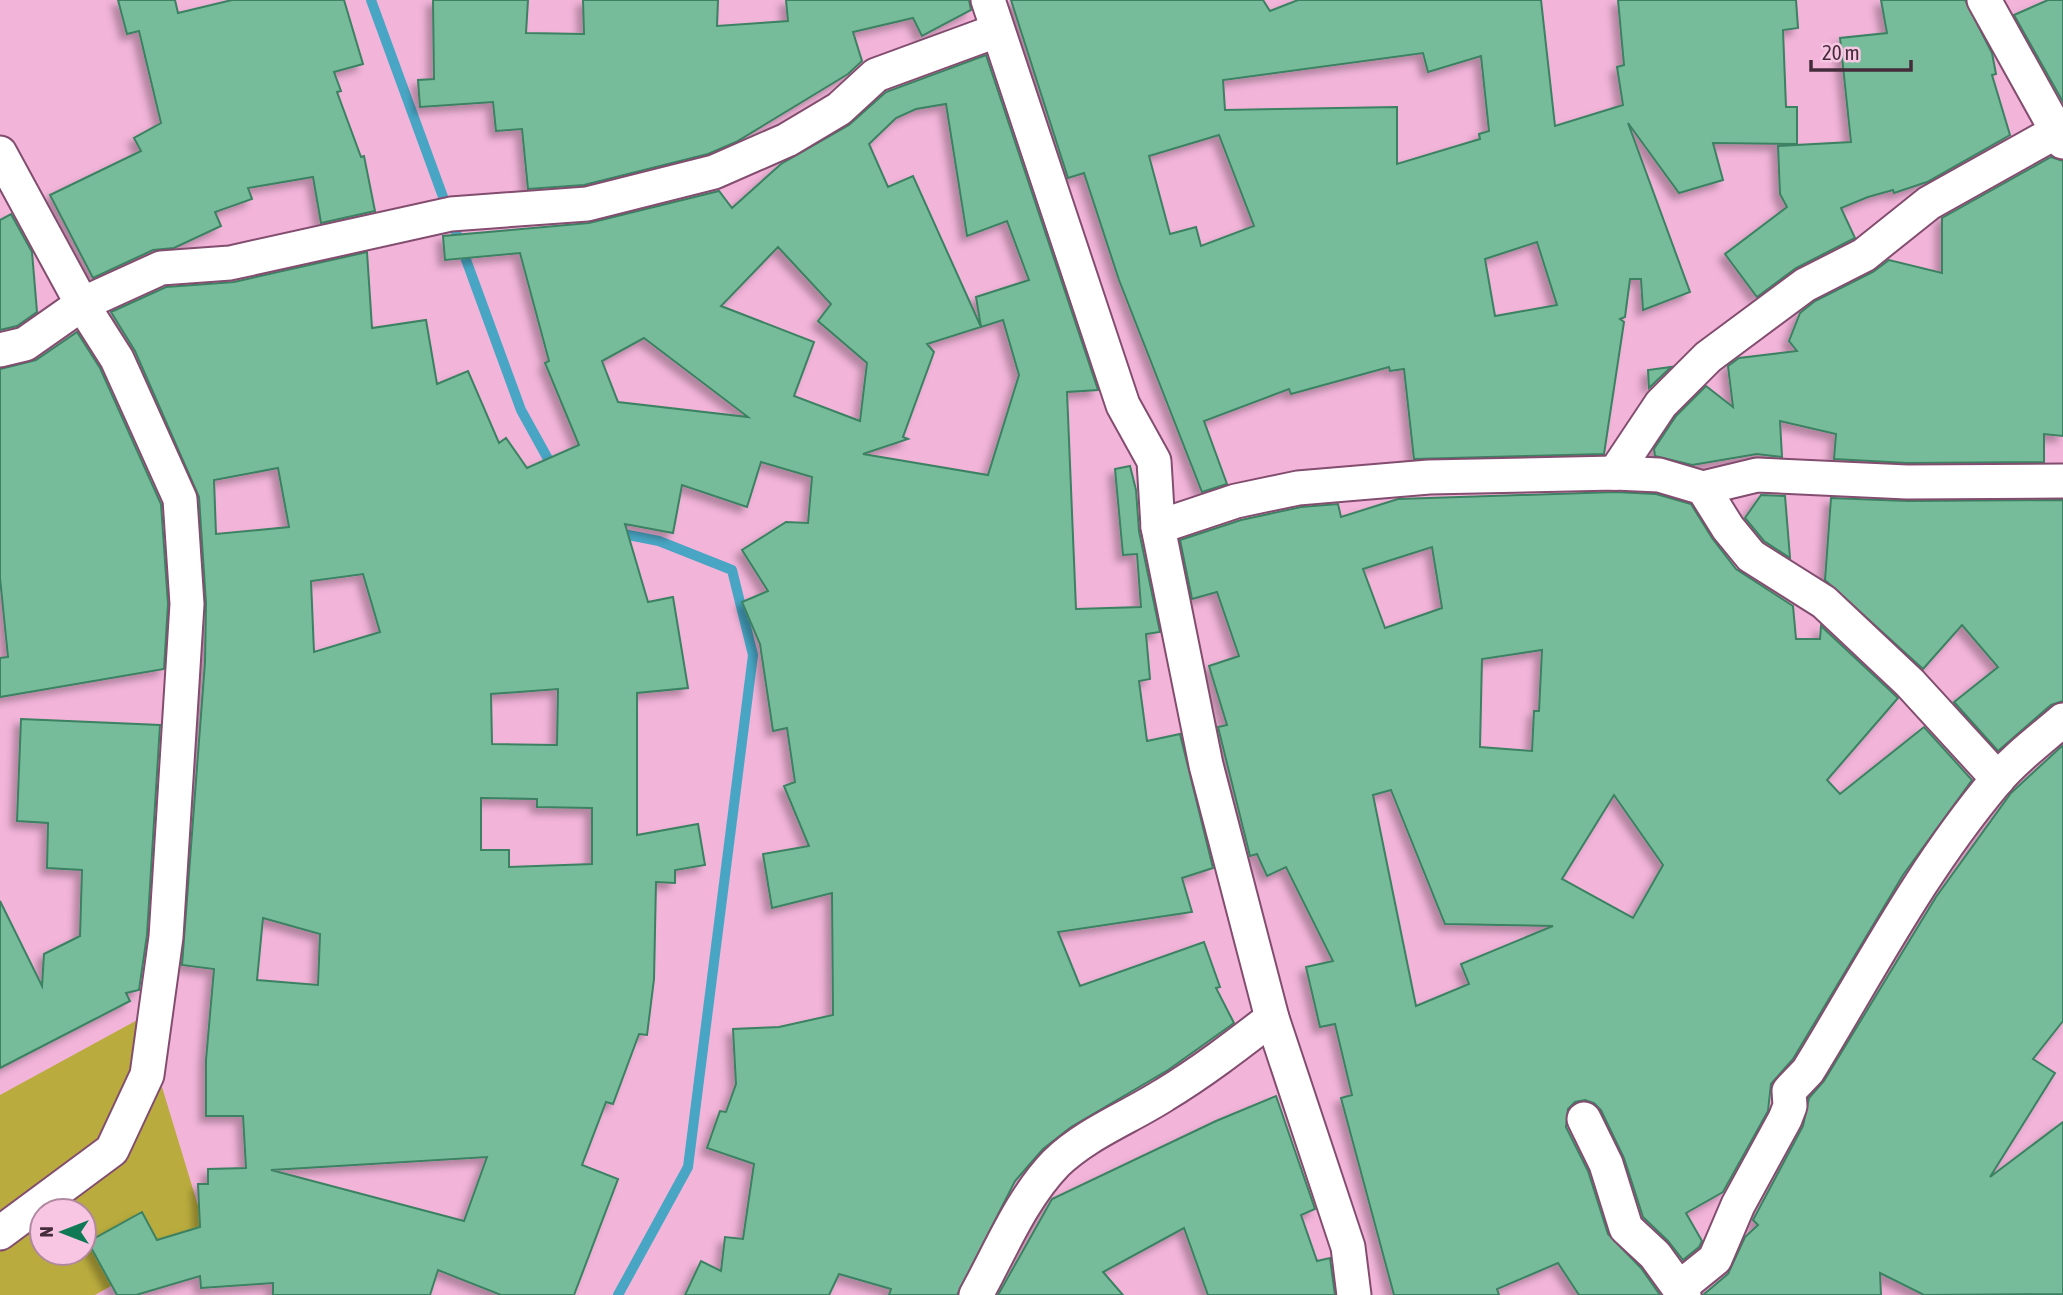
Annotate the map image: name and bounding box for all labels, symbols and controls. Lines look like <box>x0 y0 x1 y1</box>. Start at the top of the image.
scale bar <box>1811 28 1911 72</box>
text: 20 m <box>1822 40 1860 64</box>
north arrow <box>28 1197 98 1267</box>
text: N <box>35 1226 57 1238</box>

